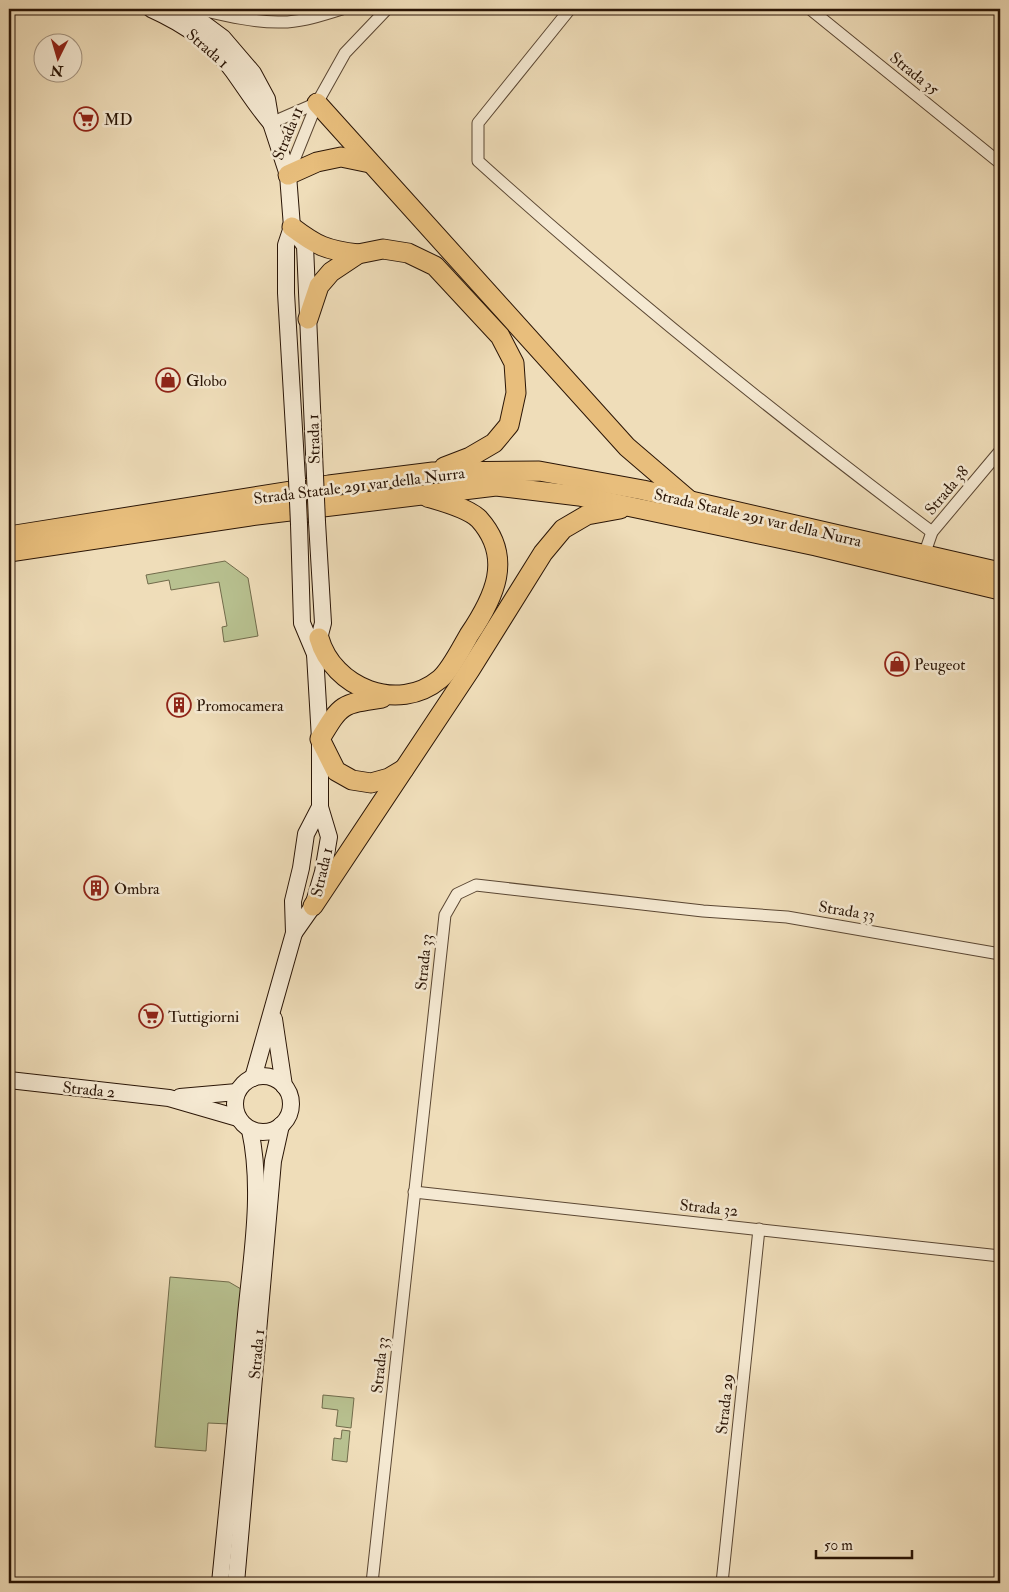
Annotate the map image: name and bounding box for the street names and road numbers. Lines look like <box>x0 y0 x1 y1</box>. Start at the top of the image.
street label: Strada 1 <box>182 25 233 73</box>
street label: Strada 35 <box>886 48 943 100</box>
street label: Strada 11 <box>268 104 308 163</box>
street label: Strada 1 <box>303 414 325 464</box>
street label: Strada 38 <box>920 462 973 519</box>
street label: Strada Statale 291 var della Nurra <box>252 463 466 509</box>
street label: Strada Statale 291 var della Nurra <box>652 484 864 552</box>
street label: Strada 1 <box>307 846 337 899</box>
street label: Strada 33 <box>817 897 876 925</box>
street label: Strada 33 <box>411 933 437 991</box>
street label: Strada 2 <box>62 1077 116 1103</box>
street label: Strada 32 <box>679 1195 739 1221</box>
street label: Strada 1 <box>245 1328 269 1380</box>
street label: Strada 33 <box>367 1336 393 1394</box>
street label: Strada 29 <box>712 1373 738 1435</box>

